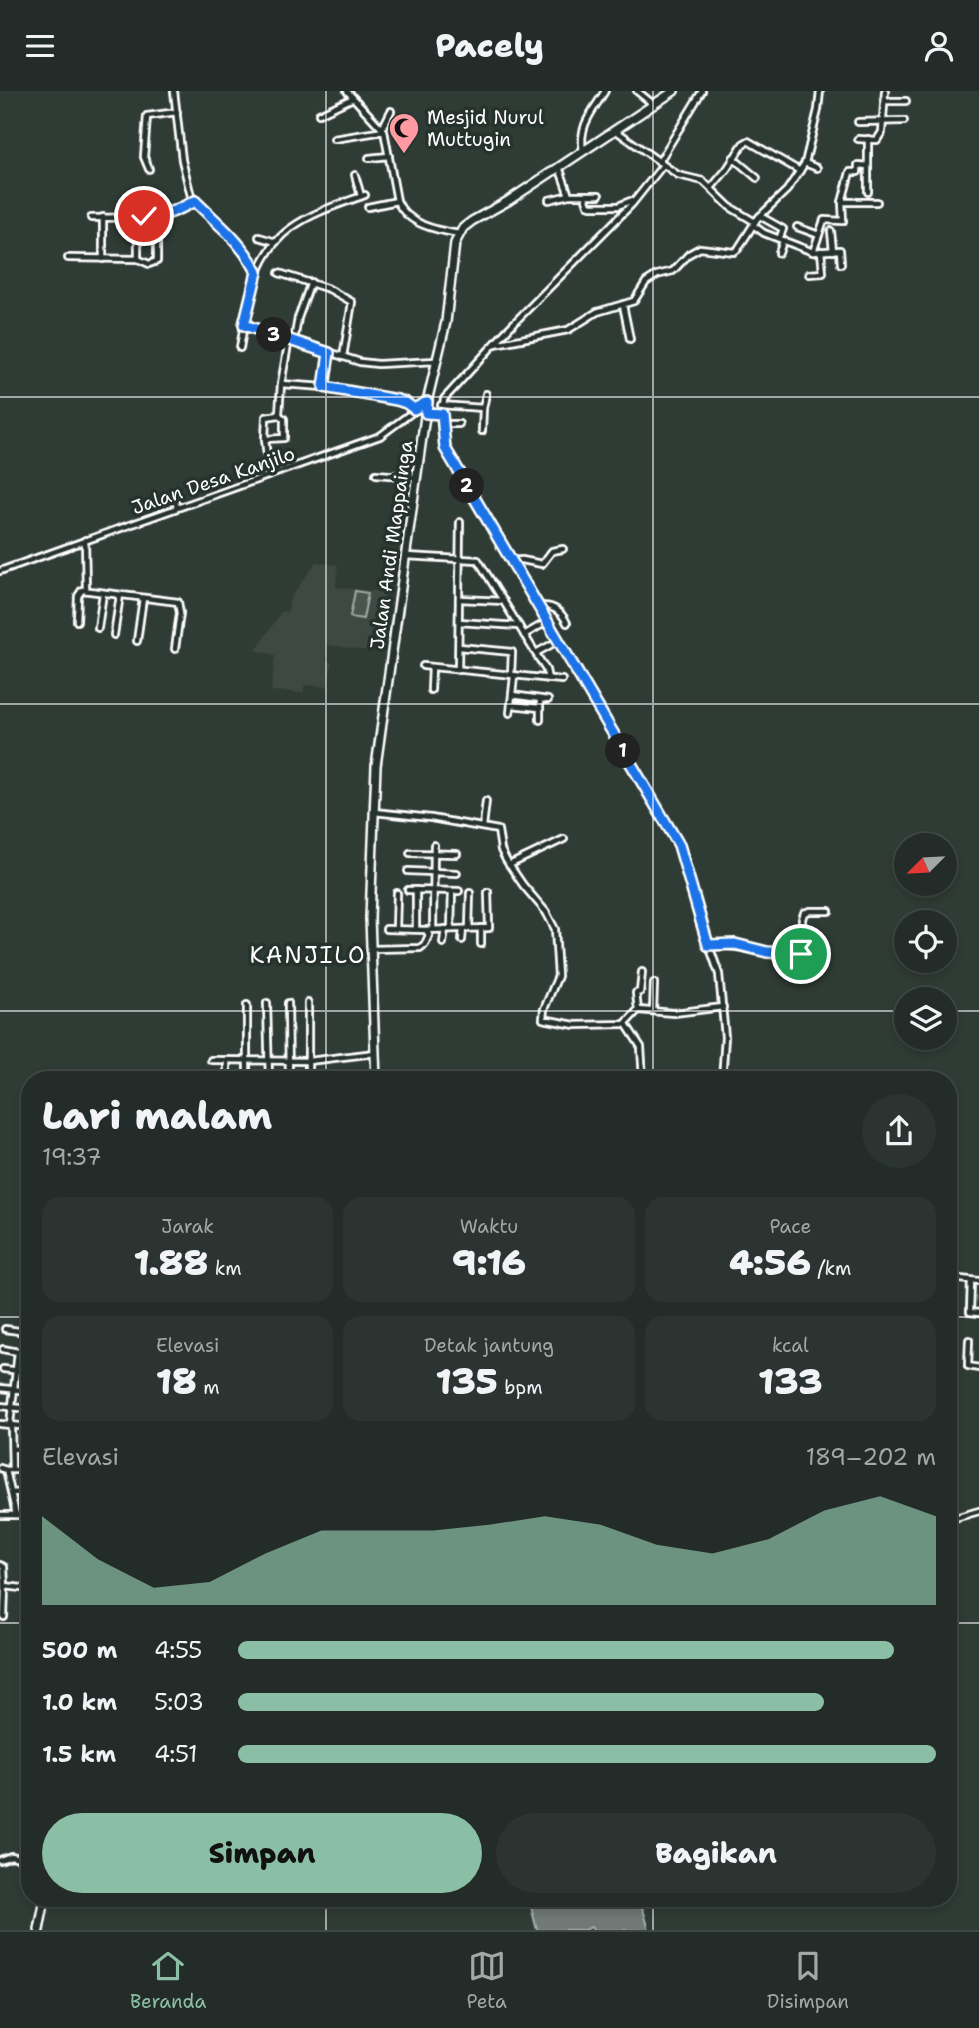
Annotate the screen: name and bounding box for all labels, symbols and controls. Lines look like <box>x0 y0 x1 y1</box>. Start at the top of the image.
text: Pacely <box>435 24 544 67</box>
icon: menu <box>21 27 59 65</box>
icon: person <box>920 27 958 65</box>
place label: Mesjid Nurul Muttugin <box>427 105 544 152</box>
mosque icon: Mesjid Nurul Muttugin <box>387 111 421 155</box>
pin <box>114 186 174 246</box>
icon: check <box>125 197 163 235</box>
pin: 3 <box>256 317 292 353</box>
text: 3 <box>267 322 280 347</box>
street label: Jalan Andi Mappainga <box>364 439 419 651</box>
street label: Jalan Desa Kanjilo <box>128 441 298 520</box>
pin: 2 <box>449 469 484 503</box>
text: 2 <box>460 473 473 498</box>
pin: 1 <box>606 733 640 769</box>
text: 1 <box>618 738 627 763</box>
north arrow <box>894 833 957 896</box>
map controls <box>894 833 957 1050</box>
button: locate <box>894 910 957 973</box>
pin <box>771 924 831 984</box>
icon: arrive <box>782 935 820 973</box>
district label: KANJILO <box>250 940 366 970</box>
button: layers <box>894 987 957 1050</box>
text: Lari malam <box>42 1090 272 1141</box>
button: share <box>862 1094 936 1168</box>
text: 19:37 <box>42 1142 102 1172</box>
text: Jarak <box>161 1214 214 1239</box>
text: Waktu <box>460 1214 518 1239</box>
text: Pace <box>769 1214 811 1239</box>
text: 1.88 <box>134 1239 208 1286</box>
text: 9:16 <box>452 1239 526 1286</box>
text: 4:56 <box>729 1239 811 1286</box>
text: km <box>208 1256 242 1281</box>
text: /km <box>811 1256 852 1281</box>
text: Elevasi <box>156 1333 219 1358</box>
text: Detak jantung <box>424 1333 554 1358</box>
text: kcal <box>772 1333 809 1358</box>
text: 18 <box>156 1358 197 1405</box>
text: 135 <box>435 1358 498 1405</box>
text: 133 <box>758 1358 823 1405</box>
text: m <box>197 1375 220 1400</box>
text: bpm <box>498 1375 543 1400</box>
text: Elevasi <box>42 1442 119 1472</box>
text: 189–202 m <box>806 1442 936 1472</box>
text: 500 m <box>42 1635 117 1665</box>
text: 4:55 <box>154 1635 202 1665</box>
text: 1.0 km <box>42 1687 117 1717</box>
text: 5:03 <box>154 1687 204 1717</box>
text: 1.5 km <box>42 1739 116 1769</box>
text: 4:51 <box>154 1739 198 1769</box>
button: Simpan <box>42 1813 482 1893</box>
button: Bagikan <box>496 1813 936 1893</box>
tab: Beranda <box>130 1947 206 2014</box>
tab: Peta <box>466 1947 507 2014</box>
tab: Disimpan <box>767 1947 849 2014</box>

